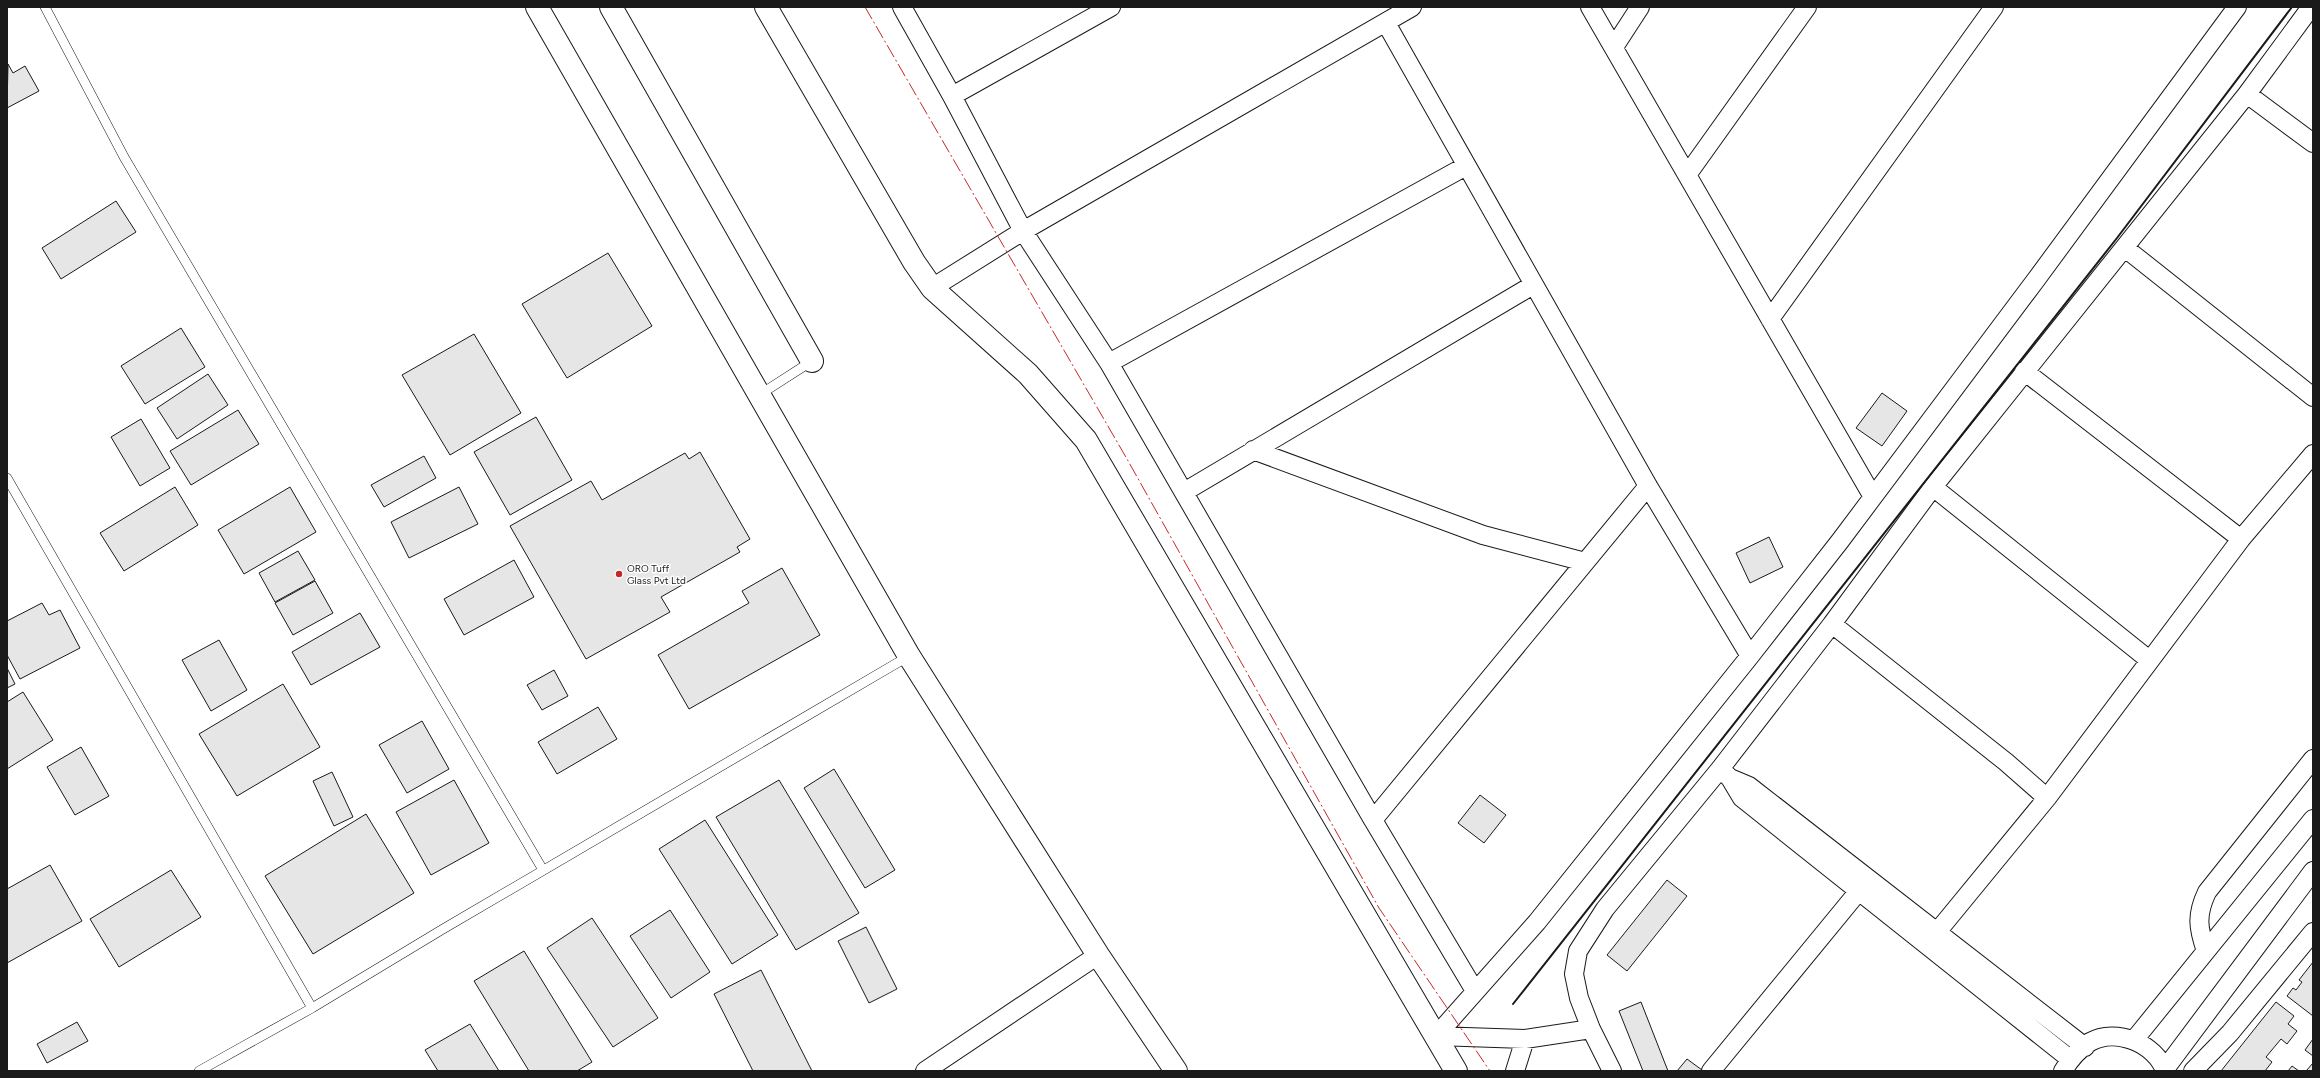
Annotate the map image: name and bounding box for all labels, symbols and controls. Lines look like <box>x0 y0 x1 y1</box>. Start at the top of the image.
place label: ORO Tuff Glass Pvt Ltd <box>627 562 686 587</box>
marker: ORO Tuff Glass Pvt Ltd <box>614 569 624 579</box>

